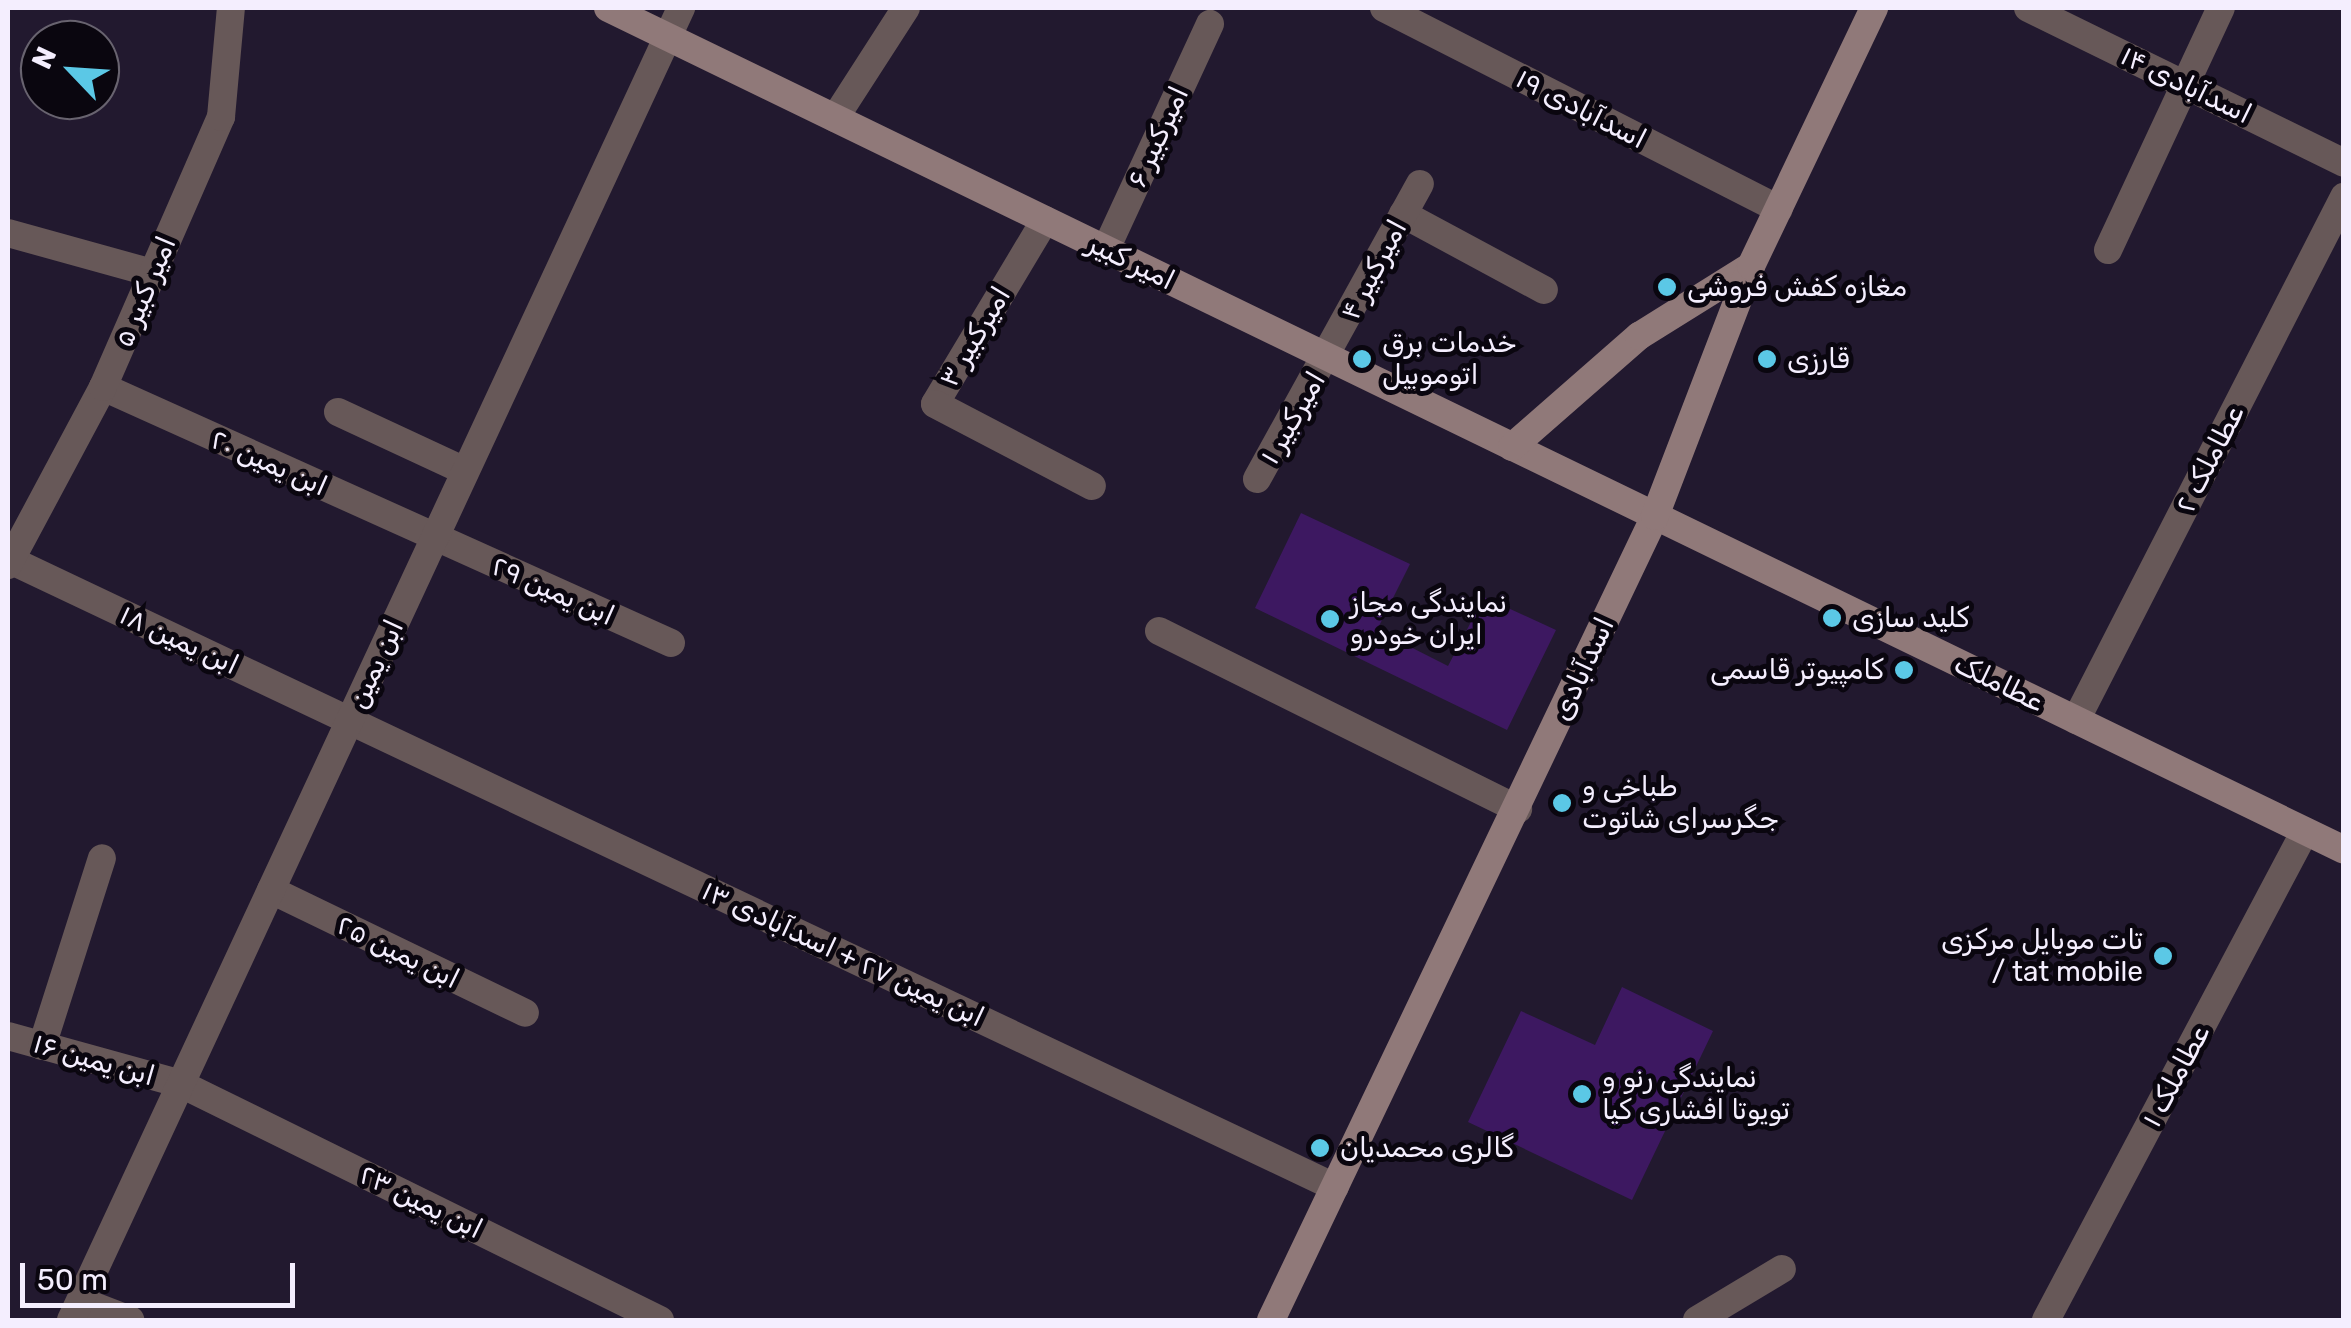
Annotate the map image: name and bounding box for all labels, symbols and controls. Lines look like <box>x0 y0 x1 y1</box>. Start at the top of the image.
north arrow <box>20 20 120 120</box>
street label: اسدآبادی ۱۴ <box>2115 39 2257 131</box>
text: N <box>25 42 63 74</box>
street label: اسدآبادی ۱۹ <box>1510 62 1652 156</box>
street label: امیرکبیر ۶ <box>1120 81 1196 193</box>
street label: امیرکبیر ۴ <box>1334 214 1414 326</box>
street label: امیر کبیر <box>1082 227 1180 297</box>
street label: امیر کبیر ۵ <box>107 231 183 353</box>
place label: مغازه کفش فروشی <box>1687 270 1907 304</box>
marker: مغازه کفش فروشی <box>1656 276 1678 298</box>
street label: امیرکبیر ۳ <box>932 281 1018 393</box>
place label: خدمات برق اتوموبیل <box>1382 326 1516 392</box>
place label: قارزی <box>1787 342 1849 376</box>
marker: خدمات برق اتوموبیل <box>1351 348 1373 370</box>
marker: قارزی <box>1756 348 1778 370</box>
street label: امیرکبیر ۱ <box>1253 366 1333 470</box>
street label: عطاملک ۲ <box>2169 400 2251 518</box>
street label: ابن یمین ۲۰ <box>206 422 332 504</box>
street label: ابن یمین ۲۹ <box>486 549 620 633</box>
place label: نمایندگی مجاز ایران خودرو <box>1350 586 1507 652</box>
street label: ابن یمین ۱۸ <box>114 598 244 682</box>
place label: کلید سازی <box>1852 601 1969 635</box>
marker: کلید سازی <box>1821 607 1843 629</box>
marker: نمایندگی مجاز ایران خودرو <box>1319 608 1341 630</box>
street label: اسدآبادی <box>1544 612 1622 726</box>
street label: ابن یمین <box>341 614 411 714</box>
street label: عطاملک <box>1949 647 2049 719</box>
place label: کامپیوتر قاسمی <box>1710 653 1884 687</box>
marker: کامپیوتر قاسمی <box>1893 659 1915 681</box>
place label: طباخی و جگرسرای شاتوت <box>1582 770 1779 836</box>
marker: طباخی و جگرسرای شاتوت <box>1551 792 1573 814</box>
street label: ابن یمین ۲۷ + اسدآبادی ۱۳ <box>697 874 989 1034</box>
street label: ابن یمین ۲۵ <box>331 908 465 996</box>
place label: تات موبایل مرکزی / tat mobile <box>1941 923 2143 989</box>
marker: تات موبایل مرکزی / tat mobile <box>2152 945 2174 967</box>
street label: عطاملک ۱ <box>2135 1019 2217 1133</box>
street label: ابن یمین ۱۶ <box>29 1027 159 1093</box>
place label: نمایندگی رنو و تویوتا افشاری کیا <box>1602 1061 1790 1127</box>
marker: نمایندگی رنو و تویوتا افشاری کیا <box>1571 1083 1593 1105</box>
place label: گالری محمدیان <box>1340 1131 1514 1165</box>
marker: گالری محمدیان <box>1309 1137 1331 1159</box>
street label: ابن یمین ۲۳ <box>354 1158 488 1246</box>
scale bar <box>25 1243 300 1305</box>
text: 50 m <box>37 1262 108 1298</box>

